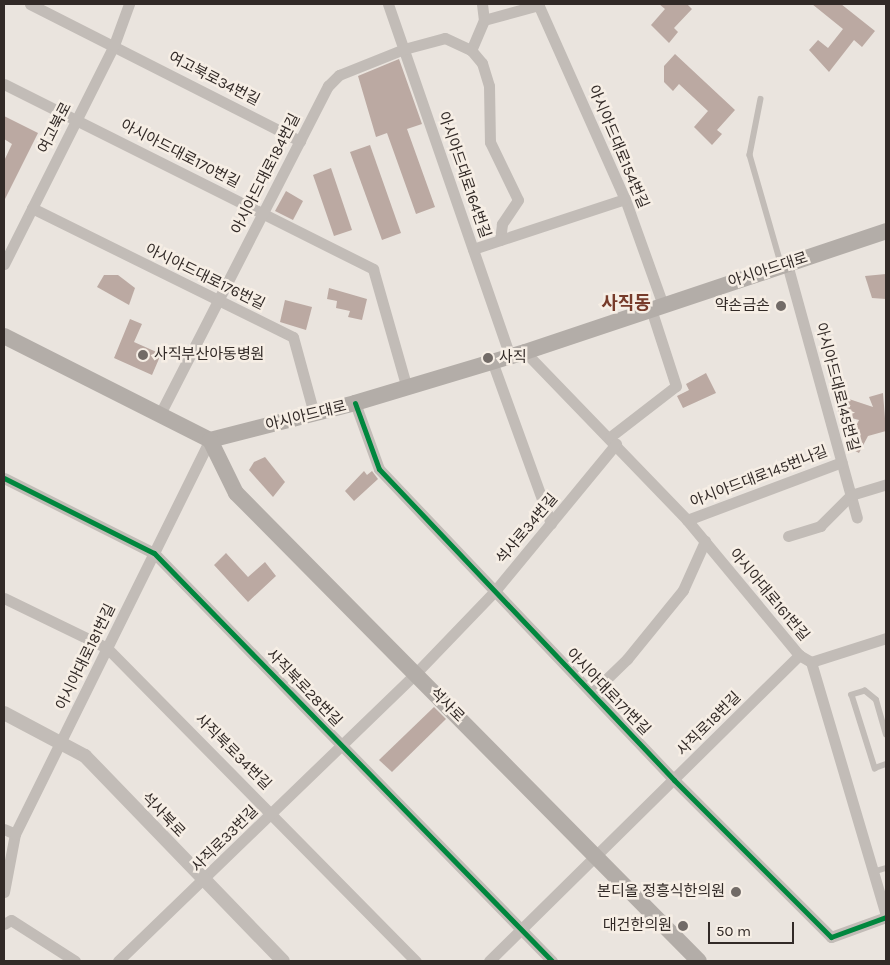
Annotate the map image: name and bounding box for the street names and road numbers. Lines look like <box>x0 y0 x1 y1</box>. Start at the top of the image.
street label: 여고북로34번길 <box>165 48 263 110</box>
street label: 아시아드대로154번길 <box>584 83 652 211</box>
street label: 여고북로 <box>34 99 76 157</box>
street label: 아시아드대로164번길 <box>434 110 494 240</box>
street label: 아시아드대로184번길 <box>228 111 304 237</box>
street label: 아시아드대로170번길 <box>117 116 243 192</box>
street label: 아시아드대로176번길 <box>142 240 268 314</box>
street label: 아시아드대로 <box>726 249 810 291</box>
street label: 아시아드대로145번길 <box>811 321 863 453</box>
street label: 아시아드대로 <box>264 397 348 435</box>
street label: 아시아드대로145번나길 <box>688 442 830 512</box>
street label: 석사로34번길 <box>492 490 562 568</box>
street label: 아시아대로161번길 <box>725 545 813 645</box>
street label: 아시아대로181번길 <box>53 601 119 713</box>
street label: 아시아대로171번길 <box>562 645 654 739</box>
street label: 사직북로28번길 <box>263 646 345 730</box>
street label: 석사로 <box>426 684 468 726</box>
street label: 사직로18번길 <box>673 688 745 760</box>
street label: 사직북로34번길 <box>191 710 275 794</box>
street label: 석사북로 <box>137 789 189 841</box>
street label: 사직로33번길 <box>188 802 262 876</box>

